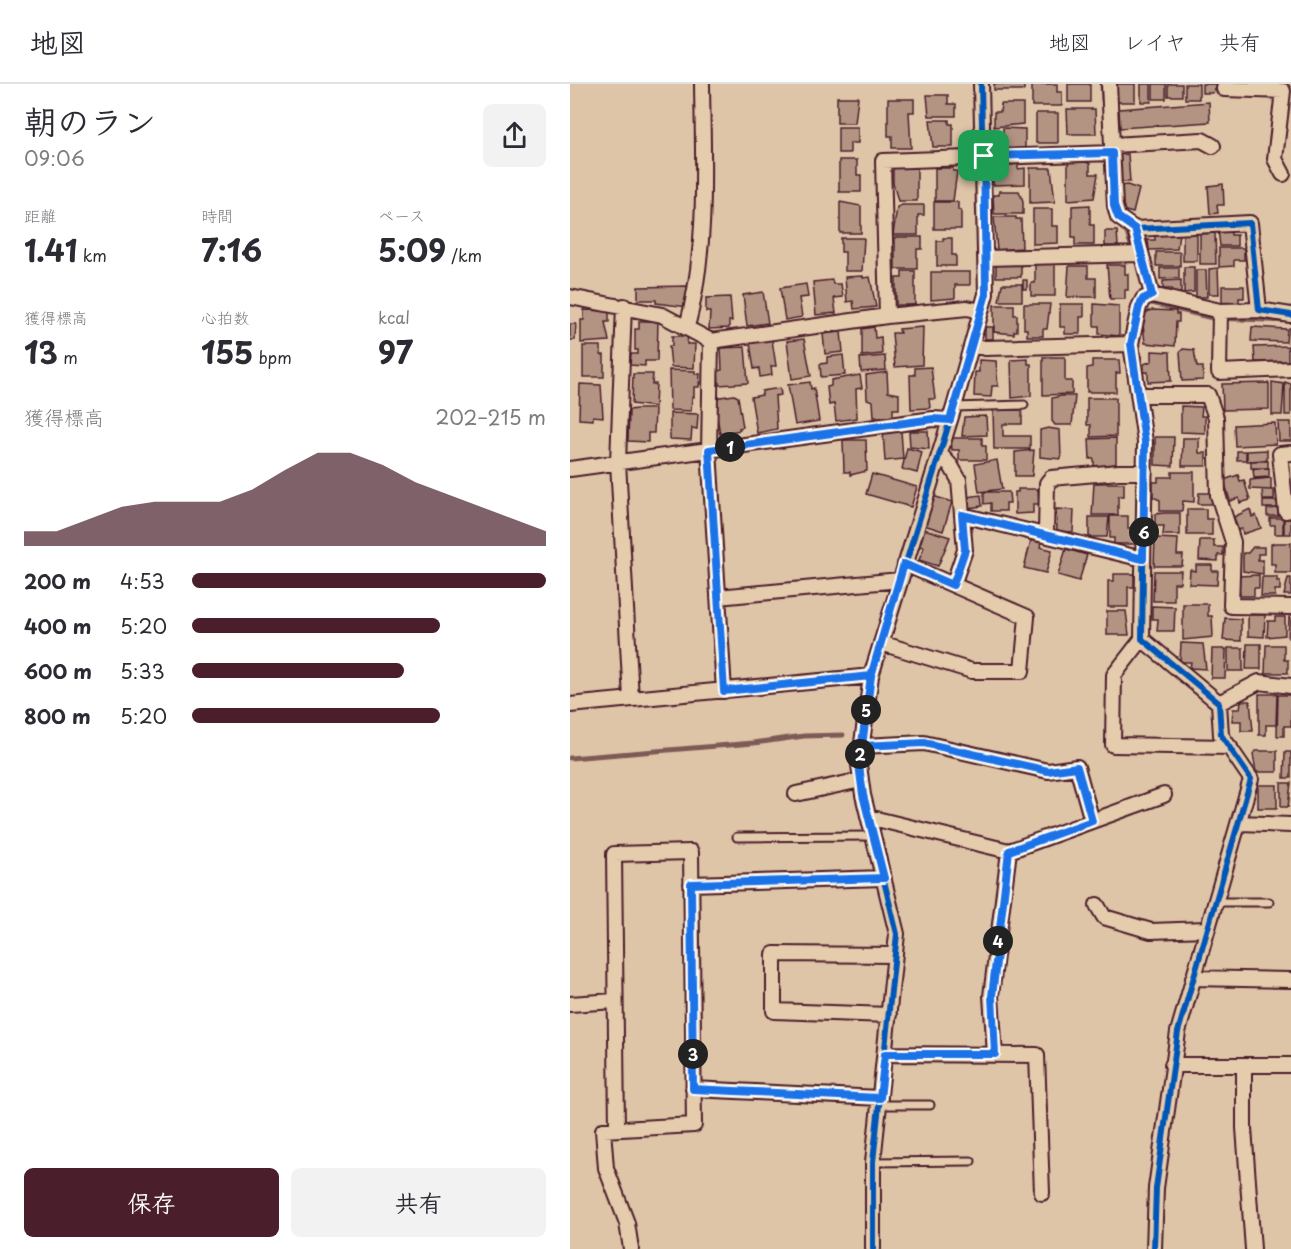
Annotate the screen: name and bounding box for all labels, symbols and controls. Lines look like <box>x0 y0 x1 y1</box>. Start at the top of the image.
text: 地図 <box>30 20 86 63</box>
text: 地図 <box>1049 25 1091 57</box>
text: レイヤ <box>1124 25 1186 57</box>
text: 共有 <box>1219 25 1261 57</box>
text: 朝のラン <box>24 95 156 145</box>
button: share <box>483 104 546 167</box>
pin <box>958 130 1009 181</box>
icon: arrive <box>967 139 1000 172</box>
text: 09:06 <box>24 143 85 173</box>
text: 距離 <box>24 203 56 227</box>
text: 時間 <box>201 203 233 227</box>
text: ペース <box>378 203 425 227</box>
text: 1.41 <box>24 227 78 272</box>
text: 7:16 <box>201 227 262 272</box>
text: 5:09 <box>378 227 446 272</box>
text: km <box>78 243 107 267</box>
text: /km <box>446 243 482 267</box>
text: 獲得標高 <box>24 305 88 329</box>
text: 心拍数 <box>201 305 249 329</box>
text: kcal <box>378 305 410 329</box>
text: 13 <box>24 329 58 374</box>
text: 155 <box>201 329 253 374</box>
text: 97 <box>378 329 413 374</box>
text: m <box>58 345 78 369</box>
text: bpm <box>253 345 292 369</box>
text: 獲得標高 <box>24 402 104 432</box>
text: 202–215 m <box>435 402 546 432</box>
pin: 1 <box>715 432 745 462</box>
text: 1 <box>726 435 734 459</box>
pin: 6 <box>1129 517 1159 547</box>
text: 6 <box>1138 520 1150 544</box>
text: 200 m <box>24 566 91 596</box>
text: 4:53 <box>120 566 165 596</box>
text: 400 m <box>24 611 92 641</box>
text: 5:20 <box>120 611 167 641</box>
text: 600 m <box>24 656 92 686</box>
text: 5:33 <box>120 656 165 686</box>
pin: 5 <box>851 695 881 725</box>
text: 5 <box>861 698 871 722</box>
text: 800 m <box>24 701 91 731</box>
text: 5:20 <box>120 701 167 731</box>
pin: 2 <box>845 739 875 769</box>
text: 2 <box>854 742 866 766</box>
pin: 4 <box>983 926 1013 956</box>
text: 4 <box>993 929 1003 953</box>
pin: 3 <box>678 1039 708 1069</box>
text: 3 <box>688 1042 698 1066</box>
button: 保存 <box>24 1168 279 1237</box>
button: 共有 <box>291 1168 546 1237</box>

